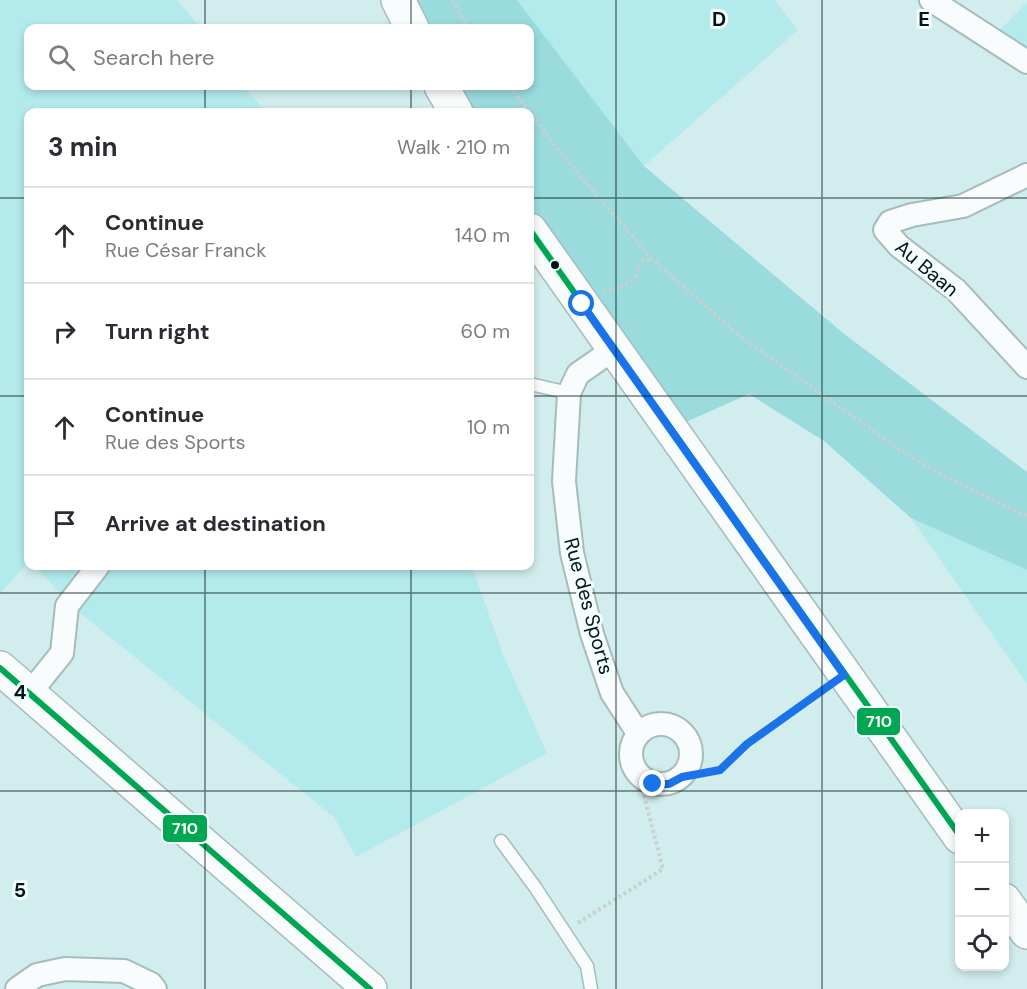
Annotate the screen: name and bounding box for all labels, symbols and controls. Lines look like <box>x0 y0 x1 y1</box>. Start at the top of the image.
text: D <box>712 6 726 32</box>
text: E <box>918 6 930 32</box>
search box <box>24 24 534 90</box>
icon: search <box>45 41 78 74</box>
text: Search here <box>93 43 214 72</box>
text: 3 min <box>48 130 117 164</box>
text: Walk · 210 m <box>397 134 510 160</box>
text: Continue <box>105 208 204 237</box>
icon: ahead <box>48 219 81 252</box>
text: 140 m <box>455 222 510 248</box>
street label: Au Baan <box>890 234 964 302</box>
text: Rue César Franck <box>105 237 266 263</box>
unlabelled marker <box>549 259 561 271</box>
route start <box>568 290 594 316</box>
icon: right <box>48 315 81 348</box>
text: Turn right <box>105 317 210 346</box>
text: 60 m <box>461 318 510 344</box>
text: Continue <box>105 400 204 429</box>
icon: ahead <box>48 411 81 444</box>
text: 10 m <box>467 414 510 440</box>
text: Rue des Sports <box>105 429 246 455</box>
icon: arrive <box>48 507 81 540</box>
text: Arrive at destination <box>105 509 326 538</box>
street label: Rue des Sports <box>558 535 620 677</box>
text: 4 <box>14 679 27 705</box>
line badge: 710 <box>856 707 901 736</box>
text: 710 <box>866 711 892 732</box>
route end <box>639 770 665 796</box>
map controls <box>955 809 1009 971</box>
button: + <box>955 809 1009 863</box>
line badge: 710 <box>162 814 208 843</box>
text: 710 <box>172 818 198 839</box>
button: − <box>955 863 1009 917</box>
text: 5 <box>14 877 26 903</box>
button: locate <box>955 917 1009 971</box>

